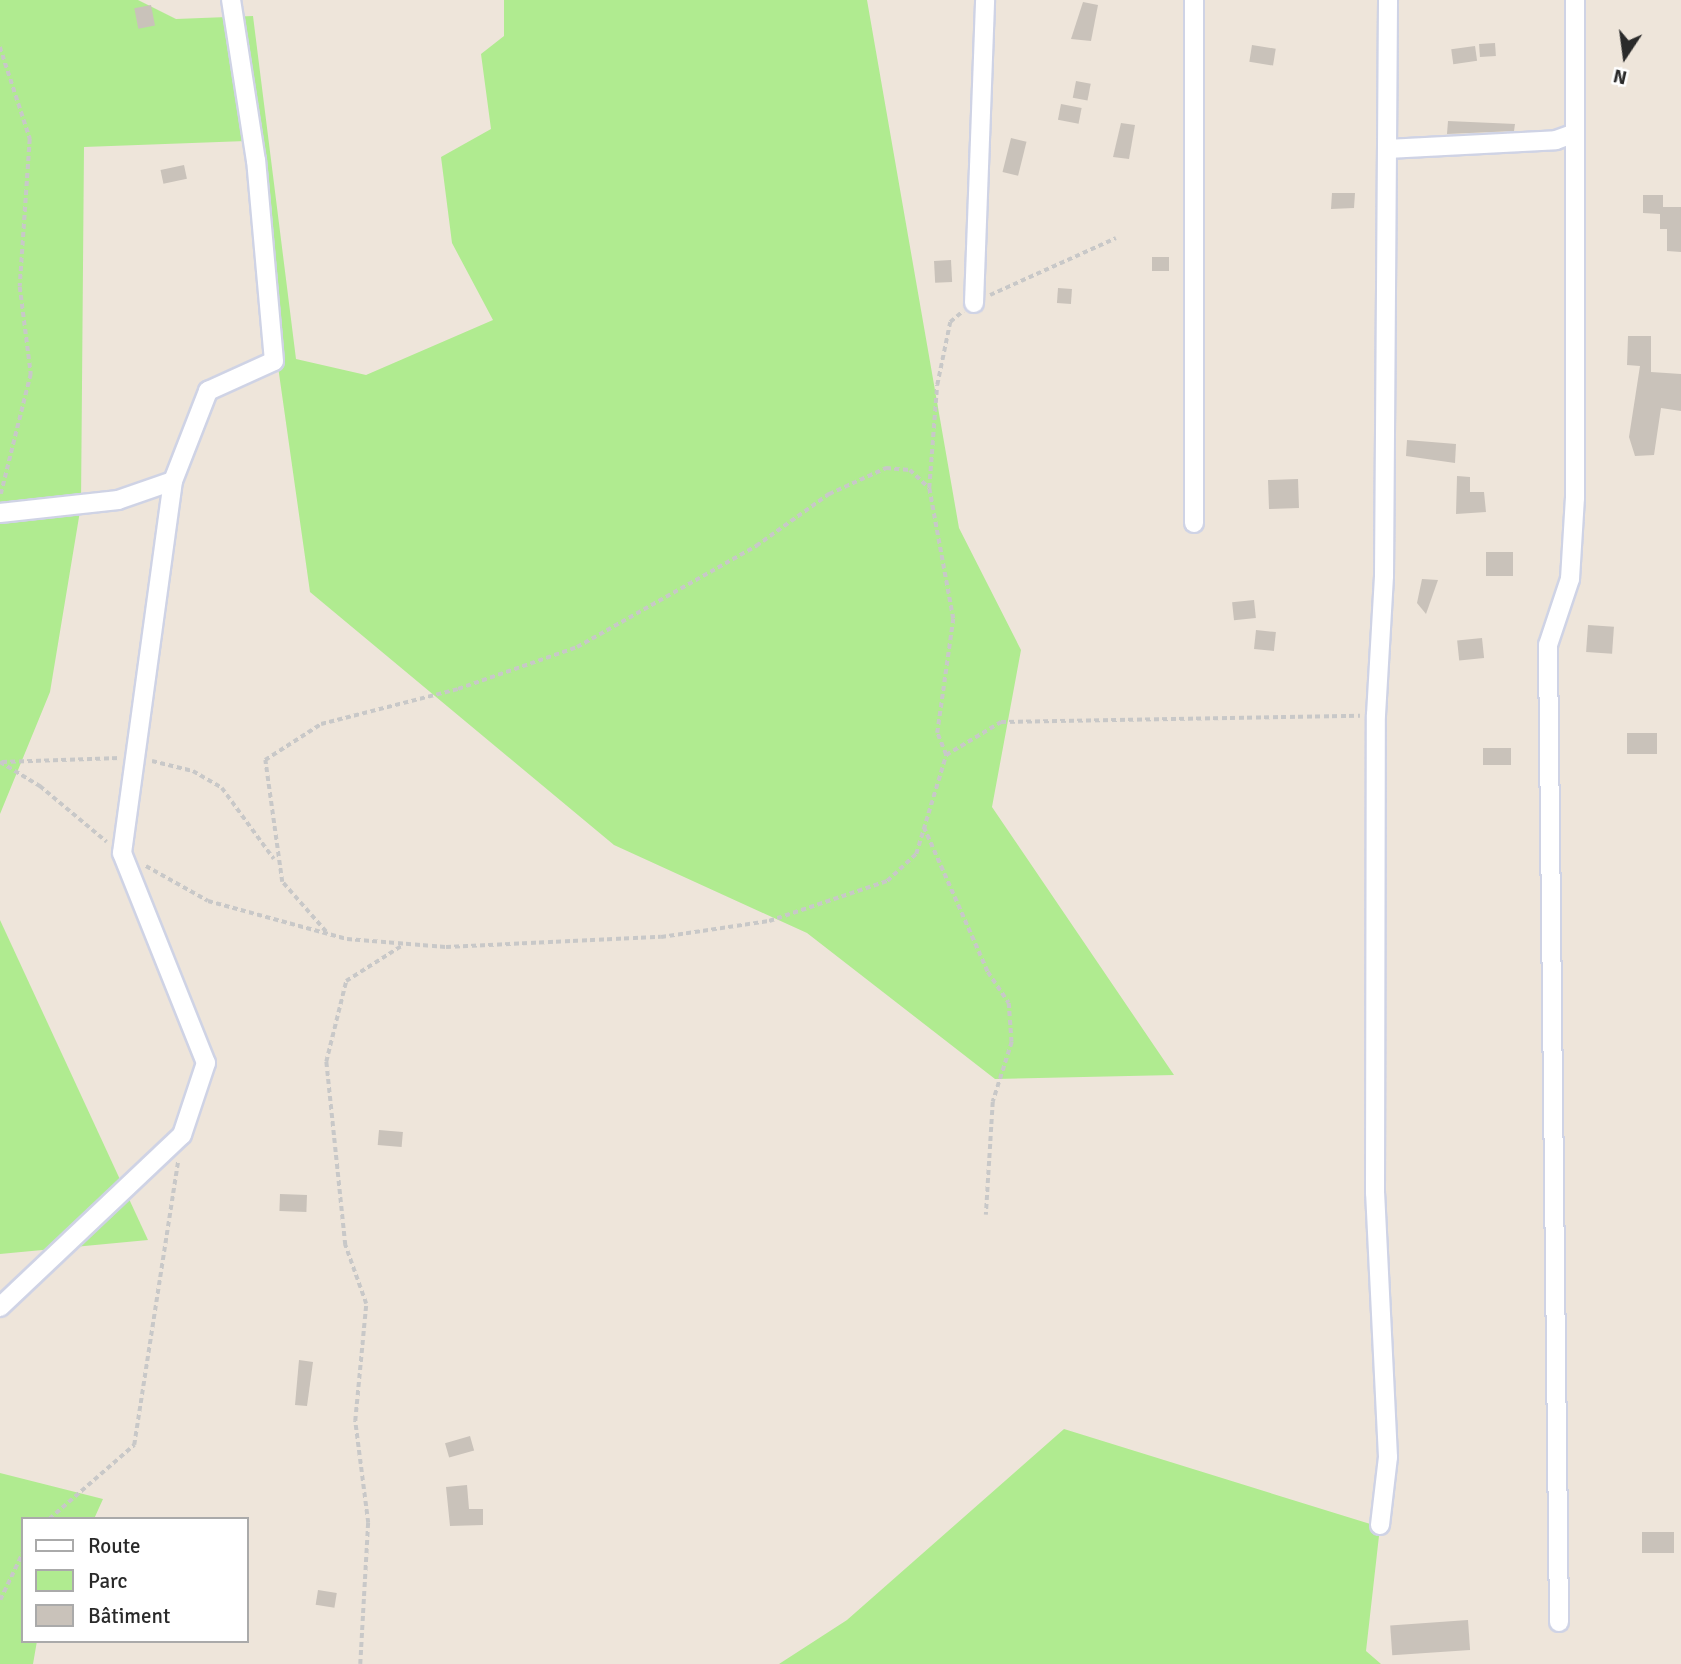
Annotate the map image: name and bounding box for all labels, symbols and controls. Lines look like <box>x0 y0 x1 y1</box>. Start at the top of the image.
north arrow <box>1590 21 1660 91</box>
text: N <box>1611 63 1629 90</box>
legend <box>21 1517 248 1643</box>
text: Route <box>88 1533 140 1559</box>
text: Parc <box>88 1568 127 1594</box>
text: Bâtiment <box>88 1603 170 1629</box>

